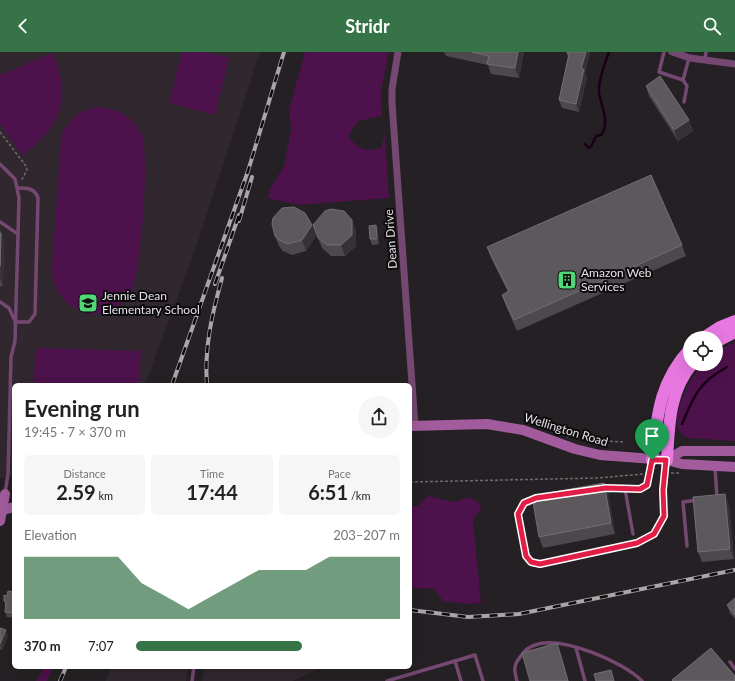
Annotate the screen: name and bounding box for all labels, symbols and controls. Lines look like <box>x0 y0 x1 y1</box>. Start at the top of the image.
icon: back <box>12 15 34 37</box>
text: Stridr <box>345 15 390 37</box>
icon: search <box>701 15 723 37</box>
street label: Dean Drive <box>381 209 400 269</box>
place label: Amazon Web Services <box>581 265 652 294</box>
building icon: Amazon Web Services <box>556 269 578 291</box>
place label: Jennie Dean Elementary School <box>102 288 200 317</box>
school or university icon: Jennie Dean Elementary School <box>77 292 99 314</box>
map controls <box>683 331 723 371</box>
button: locate <box>683 331 723 371</box>
text: Evening run <box>24 395 140 422</box>
button: share <box>358 396 400 438</box>
street label: Wellington Road <box>522 410 610 449</box>
pin <box>635 419 669 460</box>
text: 19:45 · 7 × 370 m <box>24 424 126 440</box>
icon: arrive <box>641 425 663 447</box>
text: Distance <box>64 467 106 480</box>
text: Time <box>200 467 224 480</box>
text: Pace <box>328 467 351 480</box>
text: 2.59 <box>56 480 96 504</box>
text: 17:44 <box>186 480 238 504</box>
text: 6:51 <box>308 480 348 504</box>
text: km <box>96 489 113 502</box>
text: /km <box>348 489 371 502</box>
text: Elevation <box>24 527 77 543</box>
text: 203–207 m <box>333 527 400 543</box>
text: 370 m <box>24 638 61 654</box>
text: 7:07 <box>88 638 114 654</box>

